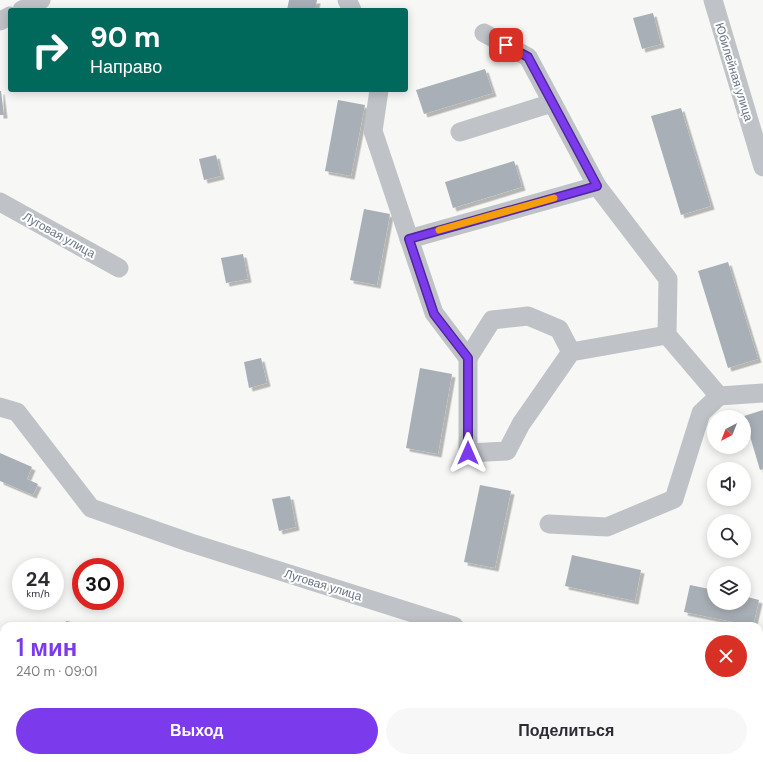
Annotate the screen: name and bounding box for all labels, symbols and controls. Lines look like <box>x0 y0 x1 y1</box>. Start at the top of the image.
text: 90 m <box>90 19 160 56</box>
street label: Юбилейная улица <box>711 21 757 123</box>
icon: right <box>24 24 76 76</box>
pin <box>489 28 523 62</box>
icon: arrive <box>495 34 517 56</box>
text: Направо <box>90 55 162 79</box>
street label: Луговая улица <box>20 209 98 262</box>
north arrow <box>707 410 751 454</box>
map controls <box>707 410 751 610</box>
position arrow <box>447 432 489 474</box>
button: sound <box>707 462 751 506</box>
button: search <box>707 514 751 558</box>
speed limit sign: 30 <box>72 558 124 610</box>
text: 24 <box>26 566 50 592</box>
street label: Луговая улица <box>282 566 364 604</box>
button: layers <box>707 566 751 610</box>
text: km/h <box>26 587 50 600</box>
text: 1 мин <box>16 632 77 663</box>
button: close <box>705 635 747 677</box>
text: 240 m · 09:01 <box>16 663 97 680</box>
button: Выход <box>16 708 378 754</box>
button: Поделиться <box>386 708 747 754</box>

